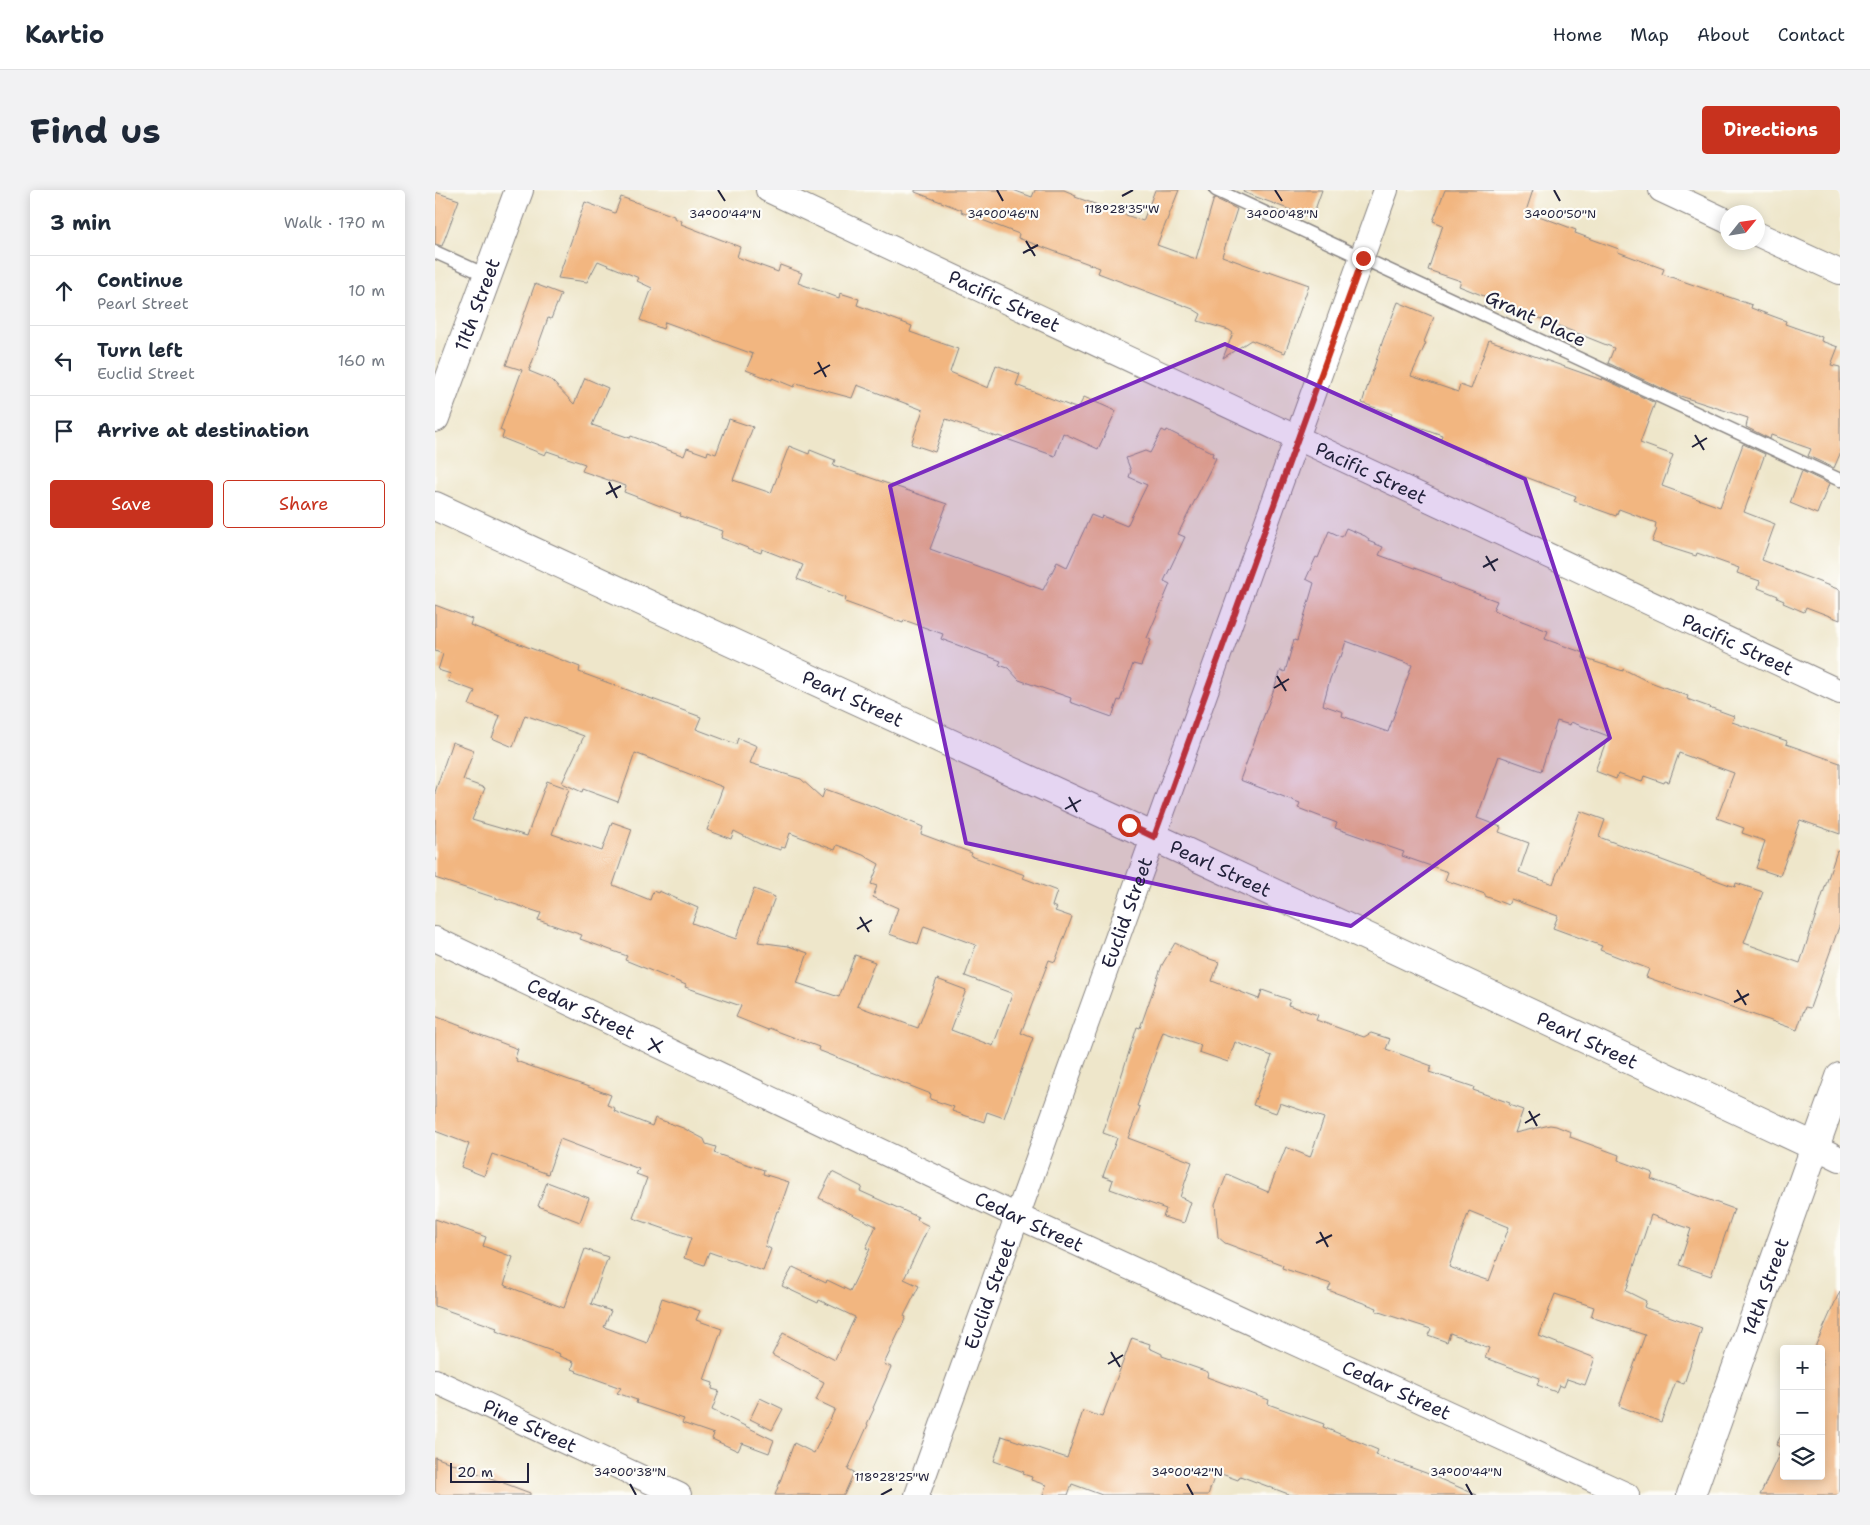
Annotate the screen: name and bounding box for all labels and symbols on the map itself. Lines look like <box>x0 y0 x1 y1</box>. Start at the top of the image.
text: 118°28'35"W <box>1085 201 1159 217</box>
north arrow <box>1720 205 1765 250</box>
text: 34°00'44"N <box>689 206 761 222</box>
text: 34°00'46"N <box>967 206 1039 222</box>
text: 34°00'48"N <box>1246 206 1318 222</box>
text: 34°00'50"N <box>1524 206 1596 222</box>
route end <box>1352 247 1375 270</box>
street label: 11th Street <box>449 255 506 355</box>
street label: Pacific Street <box>944 264 1064 338</box>
street label: Grant Place <box>1481 284 1590 353</box>
street label: Pacific Street <box>1311 436 1431 510</box>
street label: Pacific Street <box>1678 608 1798 682</box>
street label: Pearl Street <box>798 665 907 733</box>
route start <box>1118 814 1141 837</box>
street label: Pearl Street <box>1166 834 1275 903</box>
street label: Euclid Street <box>1095 854 1158 972</box>
street label: Cedar Street <box>523 973 639 1045</box>
street label: Pearl Street <box>1532 1006 1642 1075</box>
street label: Cedar Street <box>971 1186 1087 1258</box>
street label: 14th Street <box>1737 1234 1795 1340</box>
street label: Euclid Street <box>958 1235 1021 1353</box>
street label: Cedar Street <box>1338 1354 1455 1426</box>
street label: Pine Street <box>479 1393 581 1459</box>
scale bar <box>450 1460 529 1483</box>
text: 34°00'38"N <box>594 1464 666 1480</box>
text: 34°00'42"N <box>1151 1464 1223 1480</box>
text: 34°00'44"N <box>1430 1464 1502 1480</box>
text: 118°28'25"W <box>854 1469 930 1485</box>

